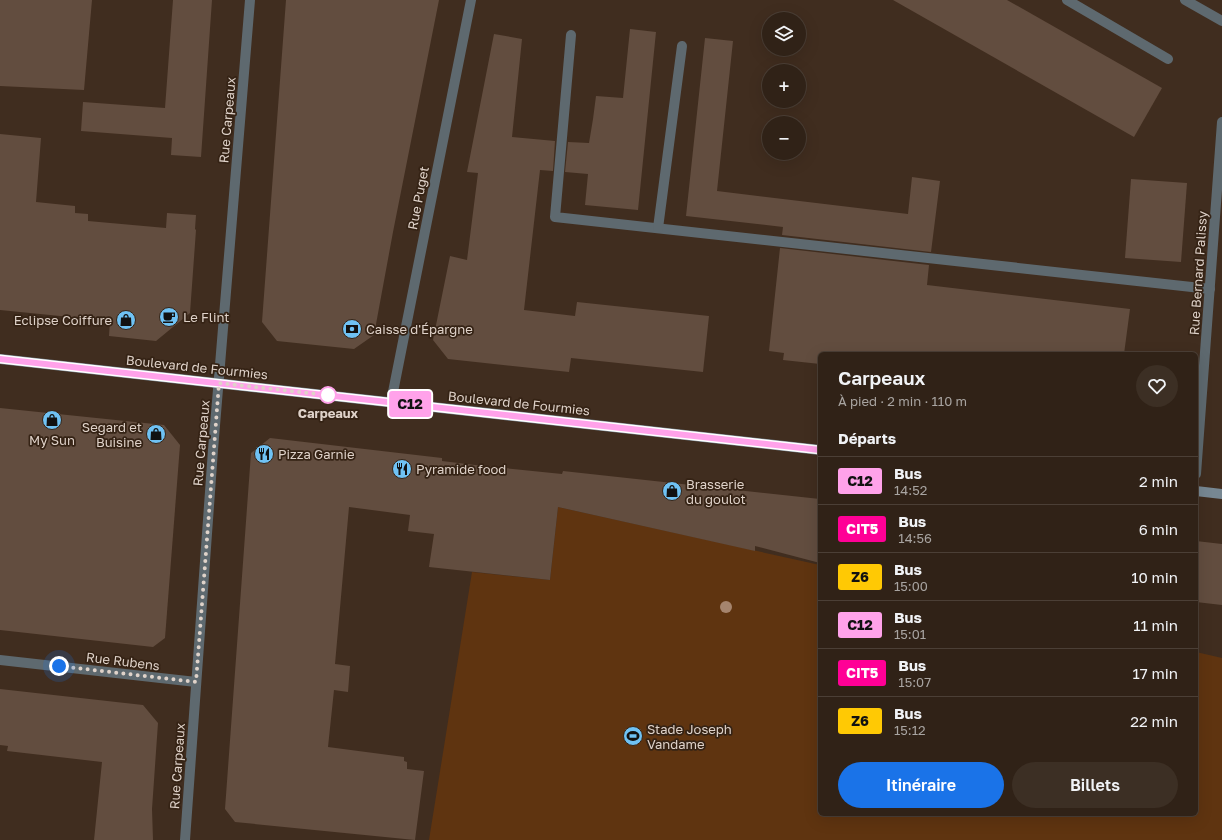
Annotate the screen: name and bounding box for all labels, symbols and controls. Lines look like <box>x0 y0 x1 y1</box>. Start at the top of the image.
map controls <box>762 12 806 160</box>
button: layers <box>762 12 806 56</box>
button: + <box>762 64 806 108</box>
street label: Rue Carpeaux <box>215 76 239 164</box>
button: − <box>762 116 806 160</box>
street label: Rue Puget <box>404 165 432 231</box>
street label: Rue Bernard Palissy <box>1186 210 1210 336</box>
cafe icon: Le Flint <box>158 306 180 328</box>
shop icon: Eclipse Coiffure <box>115 309 137 331</box>
place label: Le Flint <box>183 309 230 325</box>
place label: Eclipse Coiffure <box>14 312 112 328</box>
bank icon: Caisse d'Épargne <box>341 318 363 340</box>
place label: Caisse d'Épargne <box>366 321 473 337</box>
street label: Boulevard de Fourmies <box>125 352 269 382</box>
button: heart <box>1136 365 1178 407</box>
text: Carpeaux <box>838 366 925 389</box>
marker: Carpeaux <box>319 386 337 404</box>
street label: Boulevard de Fourmies <box>447 388 591 418</box>
line badge: C12 <box>387 391 433 417</box>
text: À pied · 2 min · 110 m <box>838 393 967 409</box>
text: C12 <box>397 395 423 412</box>
street label: Rue Carpeaux <box>189 399 213 487</box>
place label: Carpeaux <box>298 405 359 421</box>
shop icon: My Sun <box>41 409 63 431</box>
place label: Segard et Buisine <box>82 419 142 450</box>
shop icon: Segard et Buisine <box>145 423 167 445</box>
text: Départs <box>838 429 896 447</box>
place label: My Sun <box>29 432 75 448</box>
restaurant icon: Pizza Garnie <box>253 443 275 465</box>
place label: Pizza Garnie <box>278 446 355 462</box>
restaurant icon: Pyramide food <box>391 458 413 480</box>
place label: Pyramide food <box>416 461 506 477</box>
text: Bus <box>894 464 922 482</box>
text: C12 <box>847 472 873 489</box>
text: 2 min <box>1139 472 1178 490</box>
place label: Brasserie du goulot <box>686 476 746 507</box>
shop icon: Brasserie du goulot <box>661 480 683 502</box>
text: 14:52 <box>894 482 927 498</box>
text: Bus <box>898 512 926 530</box>
text: CIT5 <box>846 520 878 537</box>
text: 6 min <box>1139 520 1178 538</box>
text: 14:56 <box>898 530 932 546</box>
text: Bus <box>894 560 922 578</box>
text: Z6 <box>851 568 869 585</box>
text: 10 min <box>1131 568 1178 586</box>
text: 15:00 <box>894 578 928 594</box>
text: Bus <box>894 608 922 626</box>
text: C12 <box>847 616 873 633</box>
text: 11 min <box>1133 616 1178 634</box>
text: 15:01 <box>894 626 926 642</box>
street label: Rue Rubens <box>85 649 161 673</box>
your location <box>49 656 69 676</box>
text: Bus <box>898 656 926 674</box>
text: CIT5 <box>846 664 878 681</box>
text: 17 min <box>1133 664 1178 682</box>
text: 15:07 <box>898 674 931 690</box>
text: Bus <box>894 704 922 722</box>
text: Z6 <box>851 712 869 729</box>
text: 22 min <box>1130 712 1178 730</box>
place label: Stade Joseph Vandame <box>647 721 732 752</box>
street label: Rue Carpeaux <box>166 722 188 810</box>
text: 15:12 <box>894 722 926 738</box>
sports icon: Stade Joseph Vandame <box>622 725 644 747</box>
button: Itinéraire <box>838 762 1004 808</box>
button: Billets <box>1012 762 1178 808</box>

